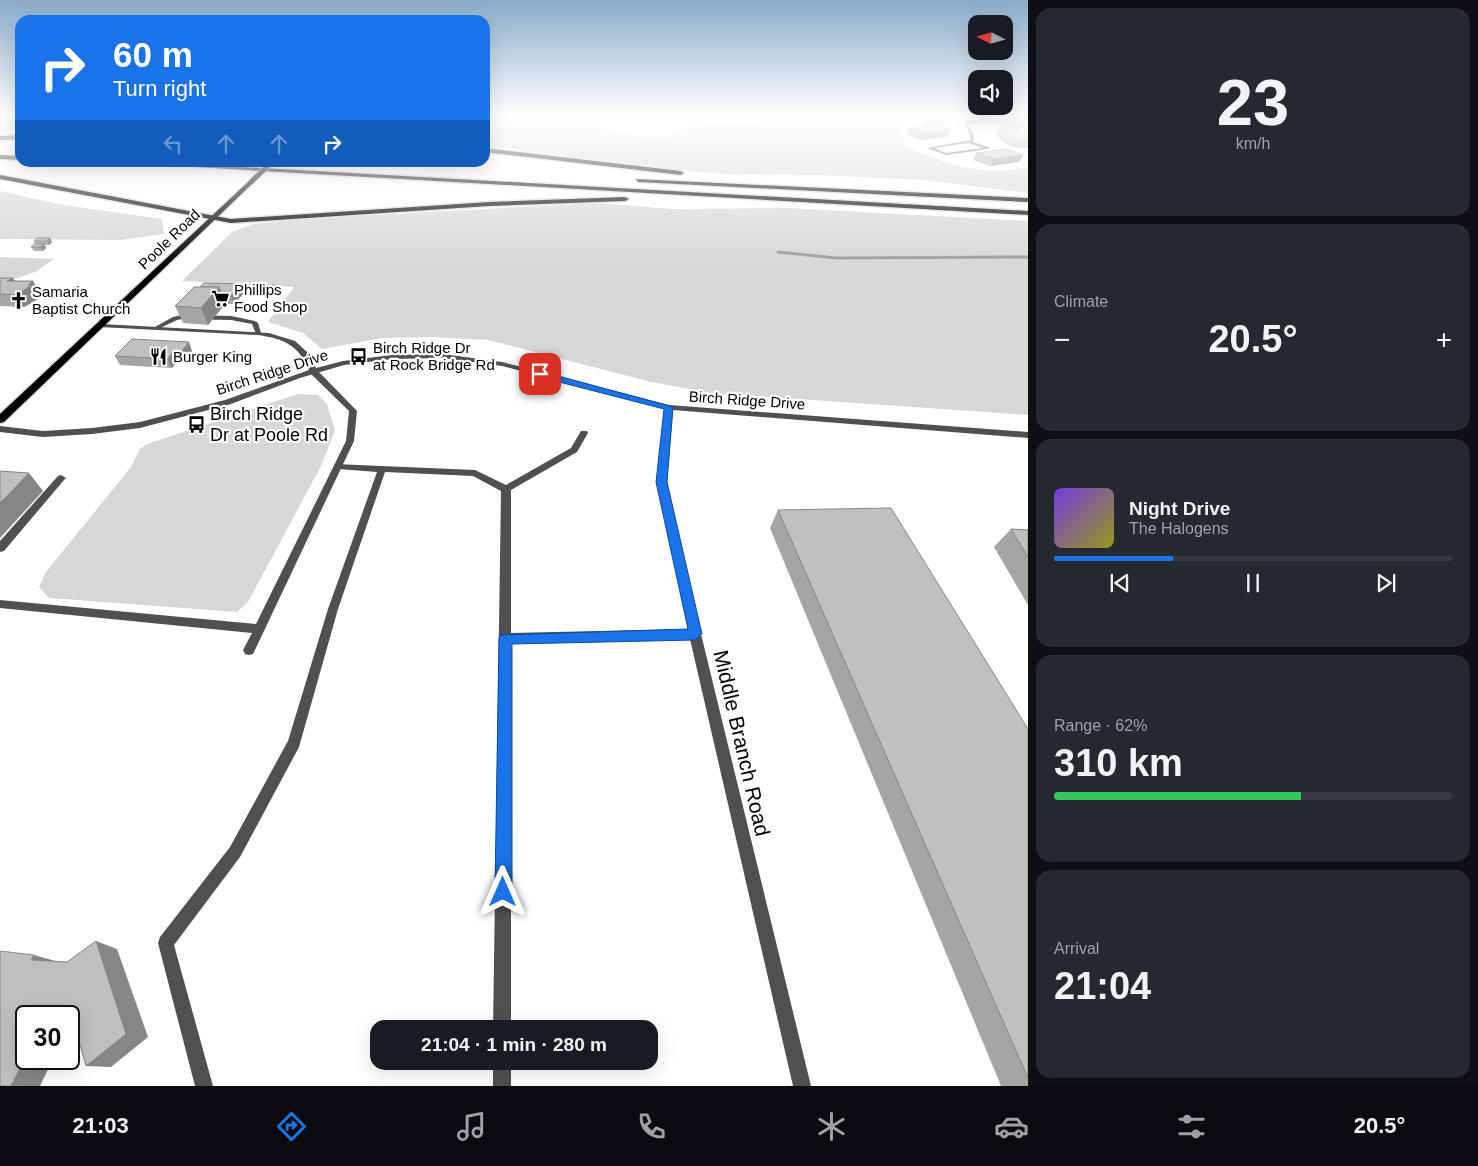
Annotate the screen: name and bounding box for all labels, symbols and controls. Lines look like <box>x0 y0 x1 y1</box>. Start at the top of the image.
north arrow <box>968 15 1012 60</box>
map controls <box>968 15 1013 115</box>
icon: right <box>30 35 95 100</box>
text: 60 m <box>113 35 193 74</box>
text: 23 <box>1217 66 1289 139</box>
button: sound <box>968 70 1013 115</box>
text: Turn right <box>113 76 206 101</box>
icon: left <box>159 130 187 158</box>
icon: ahead <box>212 130 240 158</box>
icon: ahead <box>265 130 293 158</box>
icon: right <box>318 130 346 158</box>
text: km/h <box>1236 135 1270 152</box>
street label: Poole Road <box>135 206 203 272</box>
place label: Phillips Food Shop <box>234 281 307 315</box>
place label: Samaria Baptist Church <box>32 283 130 317</box>
supermarket icon: Phillips Food Shop <box>210 288 230 308</box>
church icon: Samaria Baptist Church <box>8 290 28 310</box>
text: Climate <box>1054 293 1108 310</box>
text: 20.5° <box>1208 318 1298 360</box>
text: − <box>1054 324 1070 355</box>
text: + <box>1436 324 1452 355</box>
place label: Birch Ridge Dr at Rock Bridge Rd <box>373 339 495 373</box>
restaurant icon: Burger King <box>149 346 169 366</box>
street label: Birch Ridge Drive <box>214 346 330 398</box>
bus stop icon: Birch Ridge Dr at Rock Bridge Rd <box>349 346 369 366</box>
place label: Burger King <box>173 348 252 365</box>
pin <box>519 353 561 395</box>
icon: arrive <box>526 360 554 388</box>
street label: Birch Ridge Drive <box>688 387 806 413</box>
place label: Birch Ridge Dr at Poole Rd <box>210 404 328 445</box>
bus stop icon: Birch Ridge Dr at Poole Rd <box>186 414 206 434</box>
text: Night Drive <box>1129 498 1230 519</box>
text: The Halogens <box>1129 520 1229 537</box>
icon: previous <box>1106 569 1134 597</box>
icon: pause <box>1239 569 1267 597</box>
icon: next <box>1372 569 1400 597</box>
street label: Middle Branch Road <box>709 648 775 838</box>
text: Range · 62% <box>1054 717 1147 734</box>
text: 310 km <box>1054 742 1183 784</box>
position arrow <box>476 865 528 917</box>
text: Arrival <box>1054 940 1099 957</box>
text: 21:04 <box>1054 965 1151 1007</box>
speed limit sign: 30 <box>15 1005 80 1070</box>
text: 21:04 · 1 min · 280 m <box>421 1034 607 1055</box>
icon: directions <box>274 1109 309 1144</box>
icon: music <box>454 1109 489 1144</box>
icon: phone <box>634 1109 669 1144</box>
icon: climate <box>814 1109 849 1144</box>
icon: car <box>994 1109 1029 1144</box>
icon: filters <box>1174 1109 1209 1144</box>
text: 21:03 <box>73 1113 129 1138</box>
text: 20.5° <box>1354 1113 1405 1138</box>

